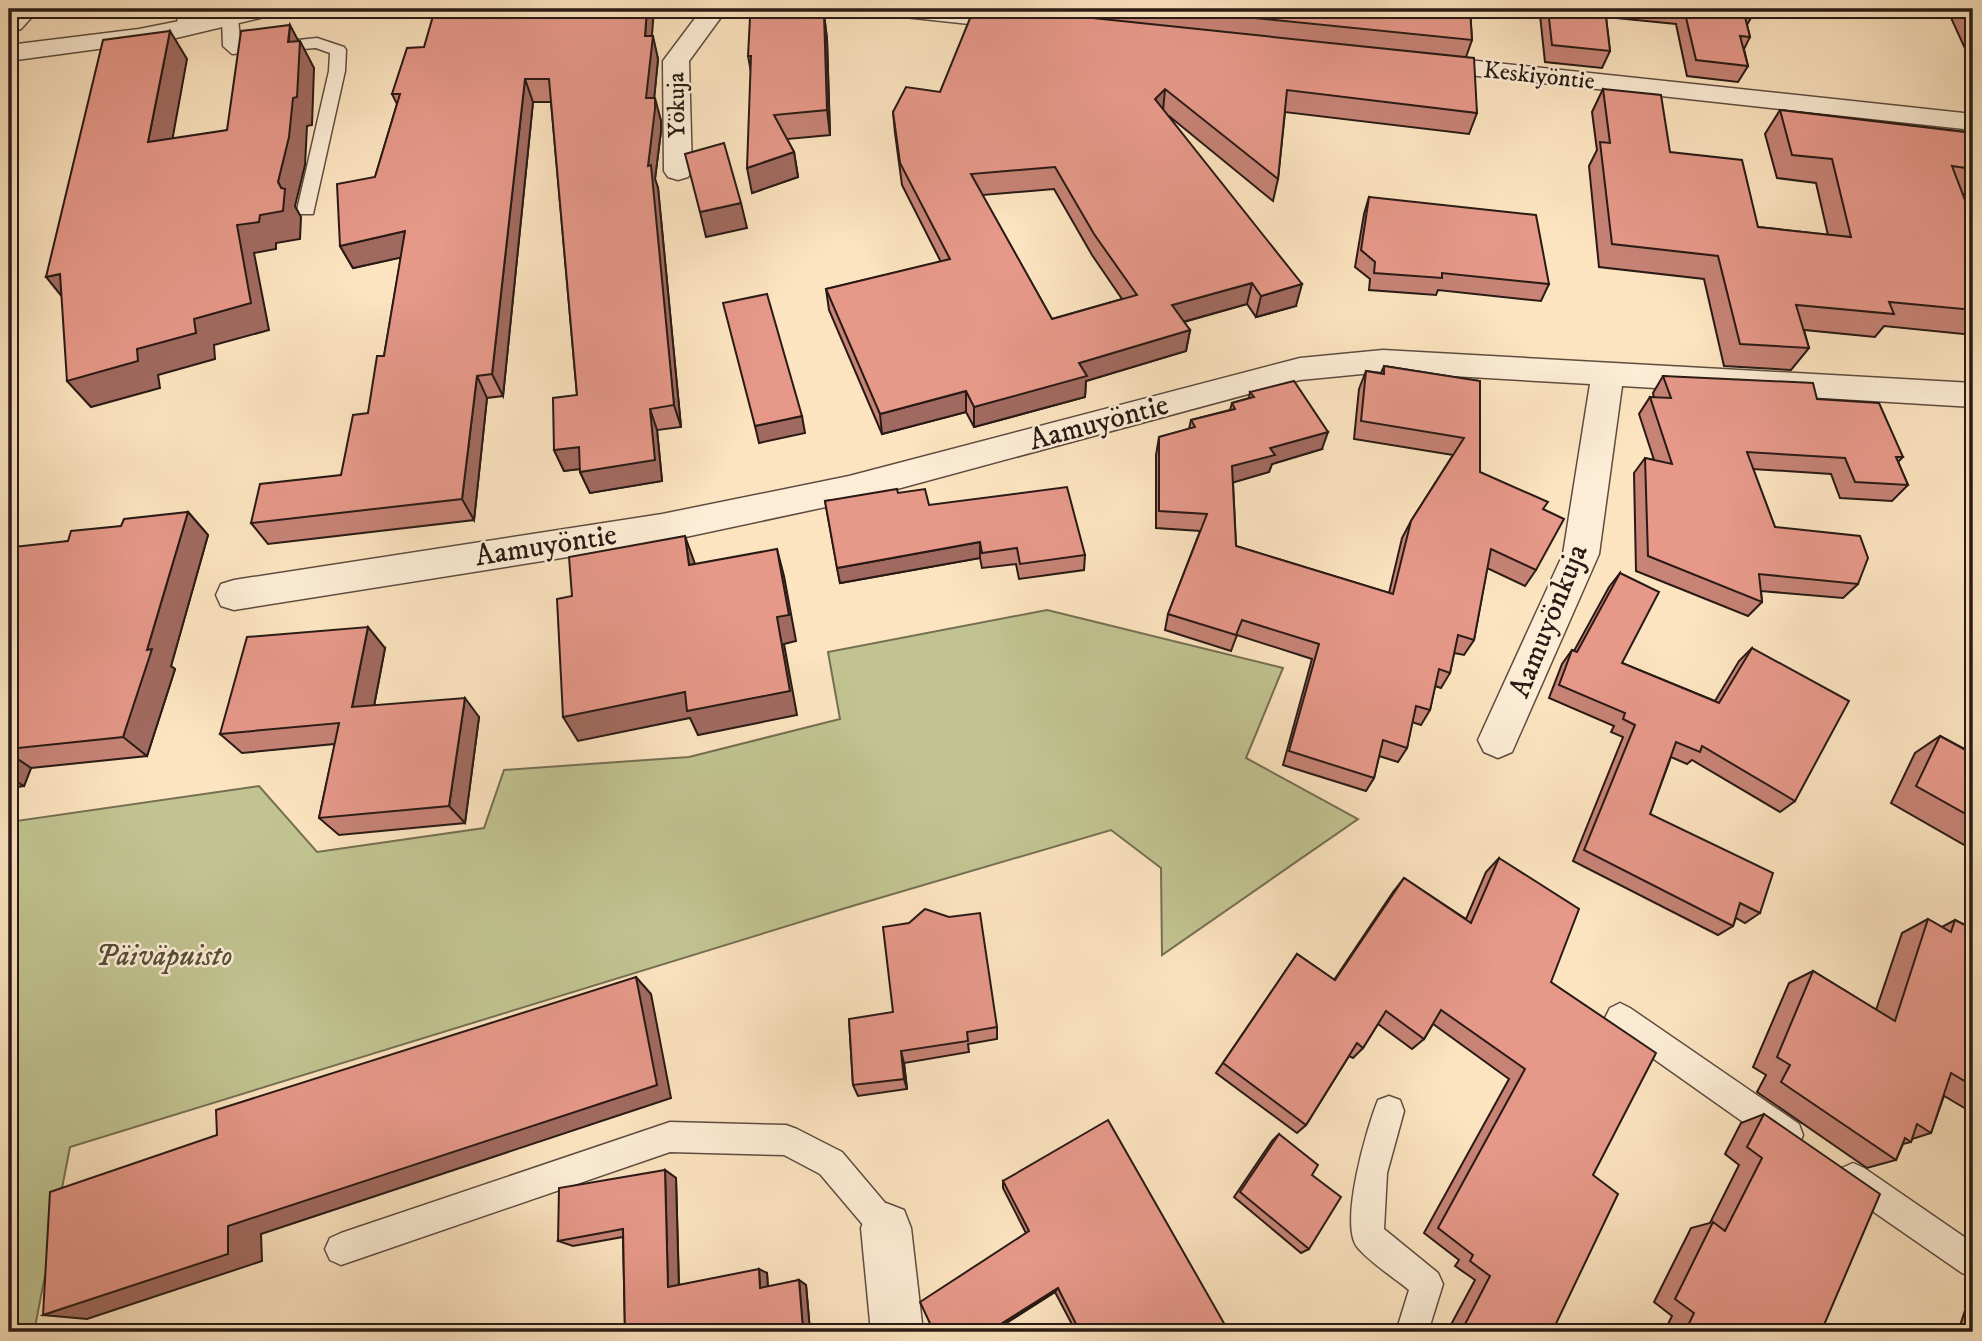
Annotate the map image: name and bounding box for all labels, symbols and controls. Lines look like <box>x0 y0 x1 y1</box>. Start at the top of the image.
street label: Keskiyöntie <box>1482 55 1596 97</box>
street label: Yökuja <box>661 71 693 138</box>
street label: Aamuyöntie <box>1025 387 1173 459</box>
street label: Aamuyöntie <box>473 517 619 575</box>
street label: Aamuyönkuja <box>1501 539 1597 703</box>
park label: Päiväpuisto <box>96 938 232 975</box>

